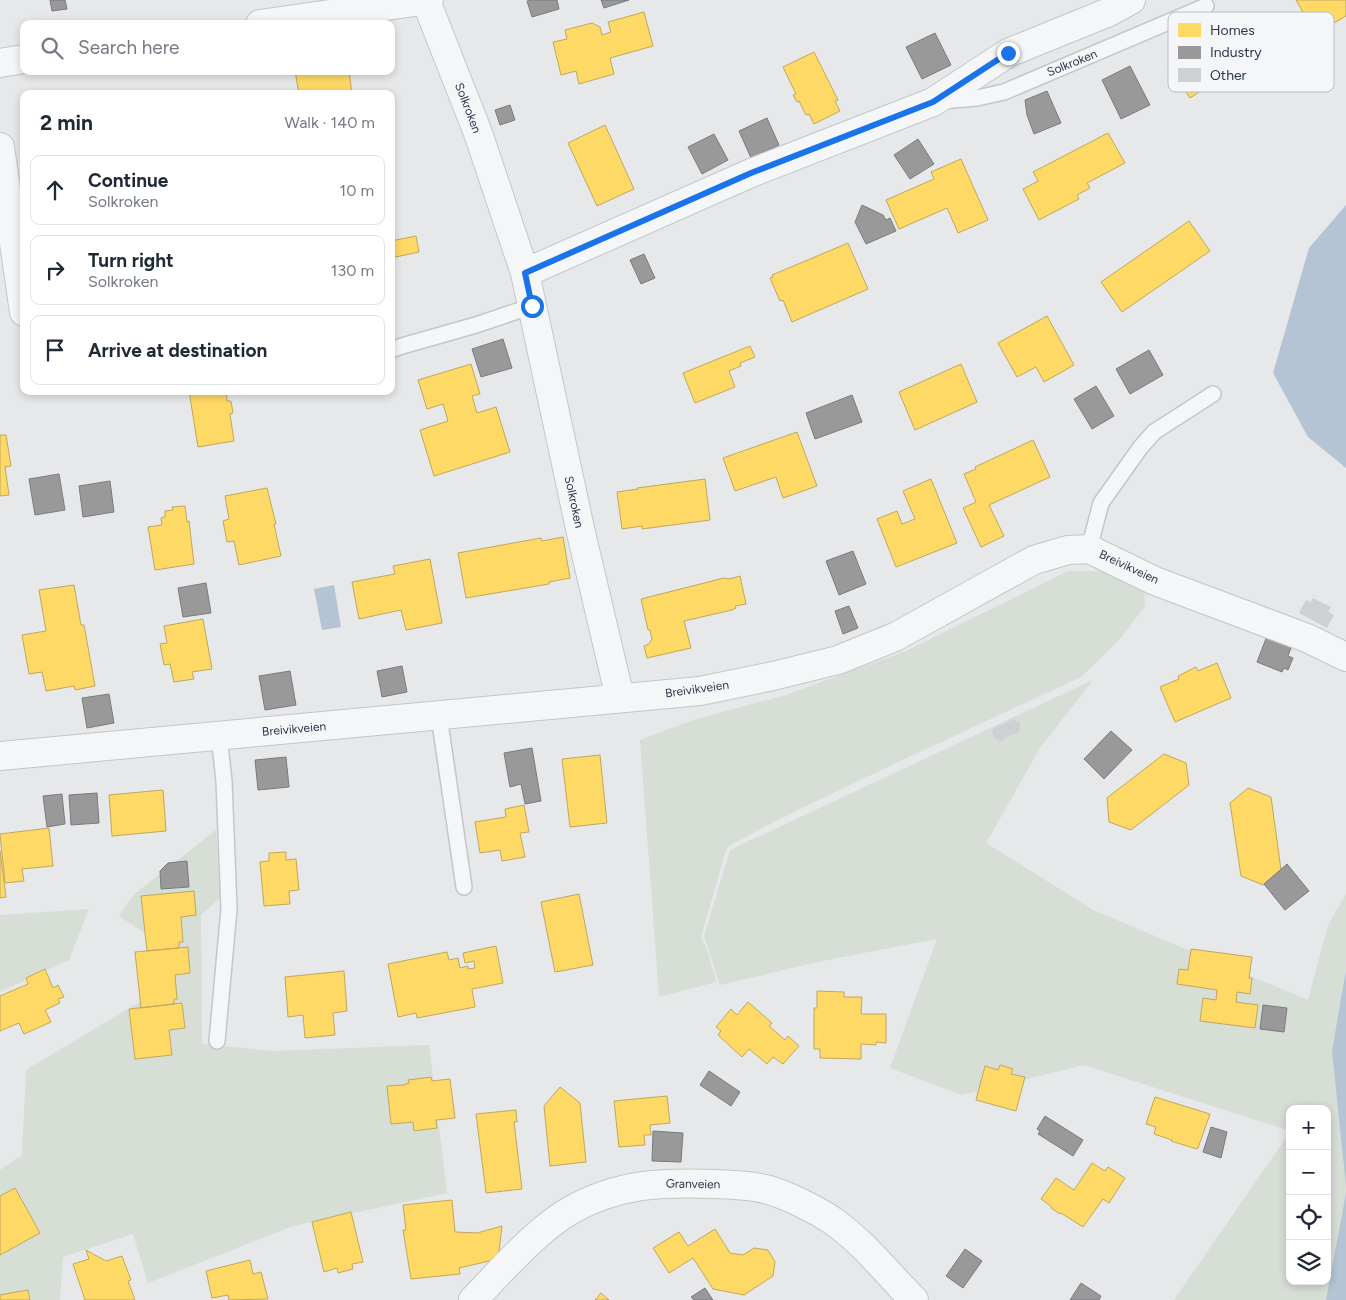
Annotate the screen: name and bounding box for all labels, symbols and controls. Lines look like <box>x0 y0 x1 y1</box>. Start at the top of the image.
legend <box>1168 12 1334 92</box>
search box <box>20 20 395 75</box>
text: Homes <box>1210 22 1255 39</box>
icon: search <box>38 34 66 62</box>
text: Search here <box>78 36 180 59</box>
route end <box>997 42 1020 65</box>
text: Industry <box>1210 44 1262 61</box>
street label: Solkroken <box>1045 47 1099 79</box>
text: Other <box>1210 67 1247 84</box>
street label: Solkroken <box>452 81 484 135</box>
text: 2 min <box>40 110 93 135</box>
text: Walk · 140 m <box>285 113 375 132</box>
text: Continue <box>88 169 168 192</box>
icon: ahead <box>41 176 69 204</box>
text: 10 m <box>340 181 374 200</box>
text: Solkroken <box>88 192 158 211</box>
text: Turn right <box>88 249 174 272</box>
icon: right <box>41 256 69 284</box>
text: 130 m <box>331 261 374 280</box>
text: Solkroken <box>88 272 158 291</box>
route start <box>521 295 544 318</box>
icon: arrive <box>41 336 69 364</box>
text: Arrive at destination <box>88 339 267 362</box>
street label: Solkroken <box>562 475 586 530</box>
street label: Breivikveien <box>1097 547 1161 587</box>
street label: Breivikveien <box>664 678 730 700</box>
street label: Breivikveien <box>261 719 327 739</box>
map controls <box>1286 1105 1331 1285</box>
button: + <box>1286 1105 1331 1150</box>
button: − <box>1286 1150 1331 1195</box>
street label: Granveien <box>666 1177 721 1191</box>
button: locate <box>1286 1195 1331 1240</box>
button: layers <box>1286 1240 1331 1285</box>

